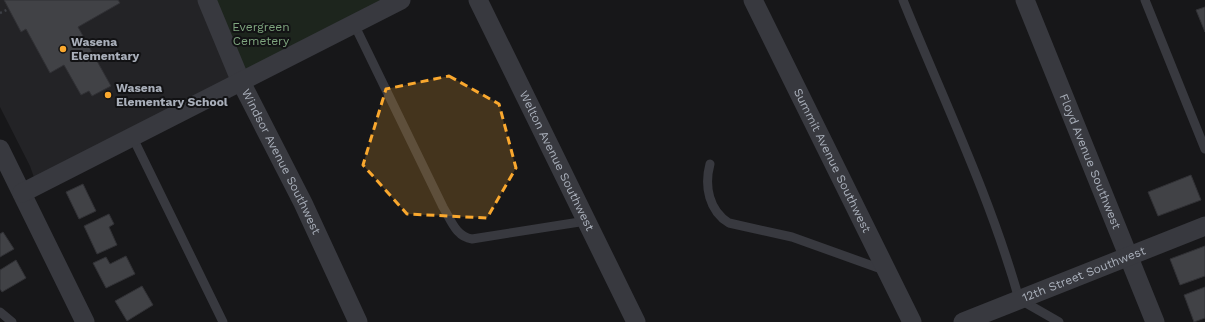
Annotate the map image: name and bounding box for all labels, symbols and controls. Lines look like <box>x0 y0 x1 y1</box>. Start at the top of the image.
park label: Evergreen Cemetery <box>232 20 290 48</box>
place label: Wasena Elementary <box>71 35 140 63</box>
marker: Wasena Elementary <box>58 44 68 54</box>
place label: Wasena Elementary School <box>116 81 228 109</box>
street label: Summit Avenue Southwest <box>791 86 874 235</box>
street label: Windsor Avenue Southwest <box>239 87 324 237</box>
street label: Welton Avenue Southwest <box>517 88 597 233</box>
marker: Wasena Elementary School <box>103 90 113 100</box>
street label: Floyd Avenue Southwest <box>1057 92 1124 231</box>
street label: 12th Street Southwest <box>1020 243 1147 305</box>

